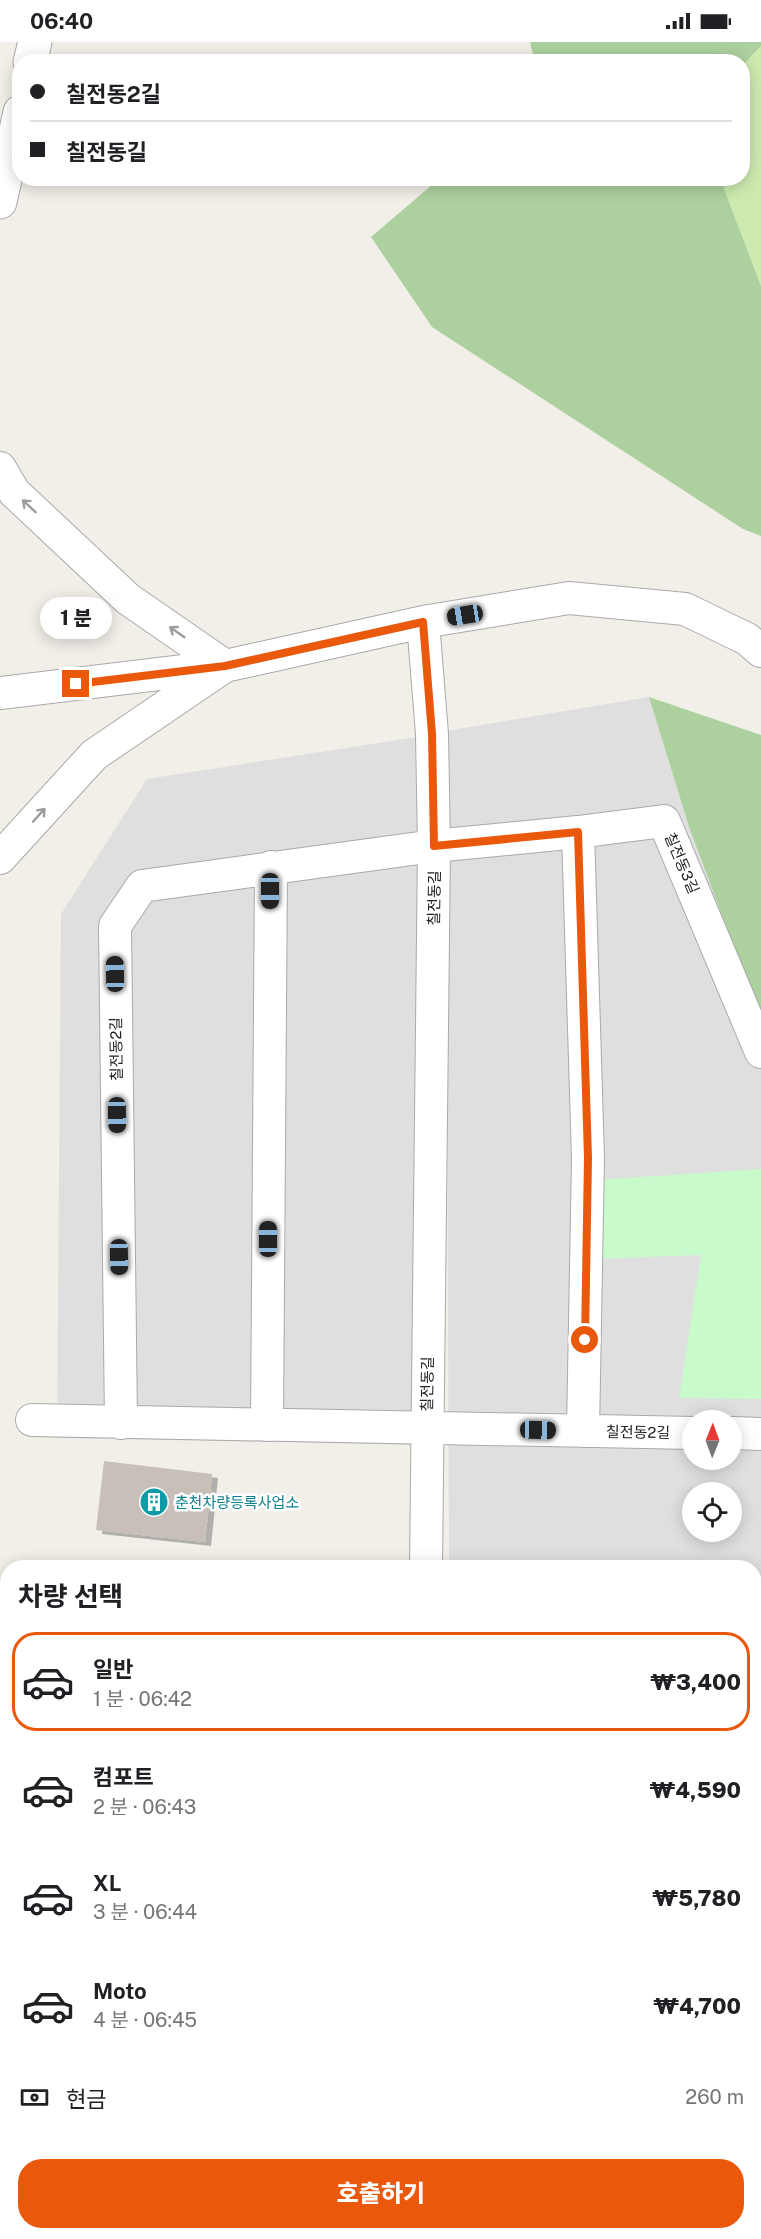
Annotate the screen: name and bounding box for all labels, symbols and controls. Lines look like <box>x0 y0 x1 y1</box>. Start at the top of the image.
text: 06:40 <box>30 8 93 34</box>
text: 칠전동2길 <box>66 81 161 107</box>
text: 칠전동길 <box>66 139 147 165</box>
one-way arrow <box>22 499 37 513</box>
callout: 1 분 <box>40 597 112 639</box>
car <box>446 603 484 627</box>
text: 1 분 <box>60 606 92 630</box>
one-way arrow <box>169 626 185 638</box>
route end <box>62 670 89 697</box>
one-way arrow <box>32 807 47 822</box>
street label: 칠전동3길 <box>662 830 702 896</box>
street label: 칠전동길 <box>425 870 443 926</box>
car <box>261 873 279 909</box>
car <box>106 956 124 992</box>
street label: 칠전동2길 <box>107 1017 125 1081</box>
car <box>108 1097 126 1133</box>
car <box>259 1221 277 1257</box>
car <box>110 1239 128 1275</box>
route start <box>571 1326 598 1353</box>
street label: 칠전동길 <box>418 1356 436 1412</box>
north arrow <box>682 1410 742 1470</box>
map controls <box>682 1410 742 1542</box>
car <box>520 1421 556 1439</box>
street label: 칠전동2길 <box>606 1423 670 1441</box>
button: locate <box>682 1482 742 1542</box>
building icon: 춘천차량등록사업소 <box>138 1486 170 1518</box>
place label: 춘천차량등록사업소 <box>175 1494 299 1511</box>
text: 차량 선택 <box>18 1580 123 1612</box>
icon: car <box>21 1655 75 1709</box>
text: 일반 <box>93 1656 133 1682</box>
text: ₩3,400 <box>650 1669 741 1695</box>
text: 1 분 · 06:42 <box>93 1687 192 1711</box>
icon: car <box>21 1763 75 1817</box>
text: 컴포트 <box>93 1764 154 1790</box>
text: ₩4,590 <box>650 1777 741 1803</box>
text: 2 분 · 06:43 <box>93 1795 196 1819</box>
text: XL <box>93 1870 121 1896</box>
icon: car <box>21 1871 75 1925</box>
text: ₩5,780 <box>653 1885 741 1911</box>
text: 3 분 · 06:44 <box>93 1900 197 1924</box>
text: Moto <box>93 1978 147 2004</box>
icon: car <box>21 1979 75 2033</box>
text: ₩4,700 <box>654 1993 741 2019</box>
text: 4 분 · 06:45 <box>93 2008 197 2032</box>
icon: cash <box>18 2081 51 2114</box>
text: 260 m <box>685 2085 744 2109</box>
text: 현금 <box>66 2086 106 2112</box>
button: 호출하기 <box>18 2159 744 2228</box>

